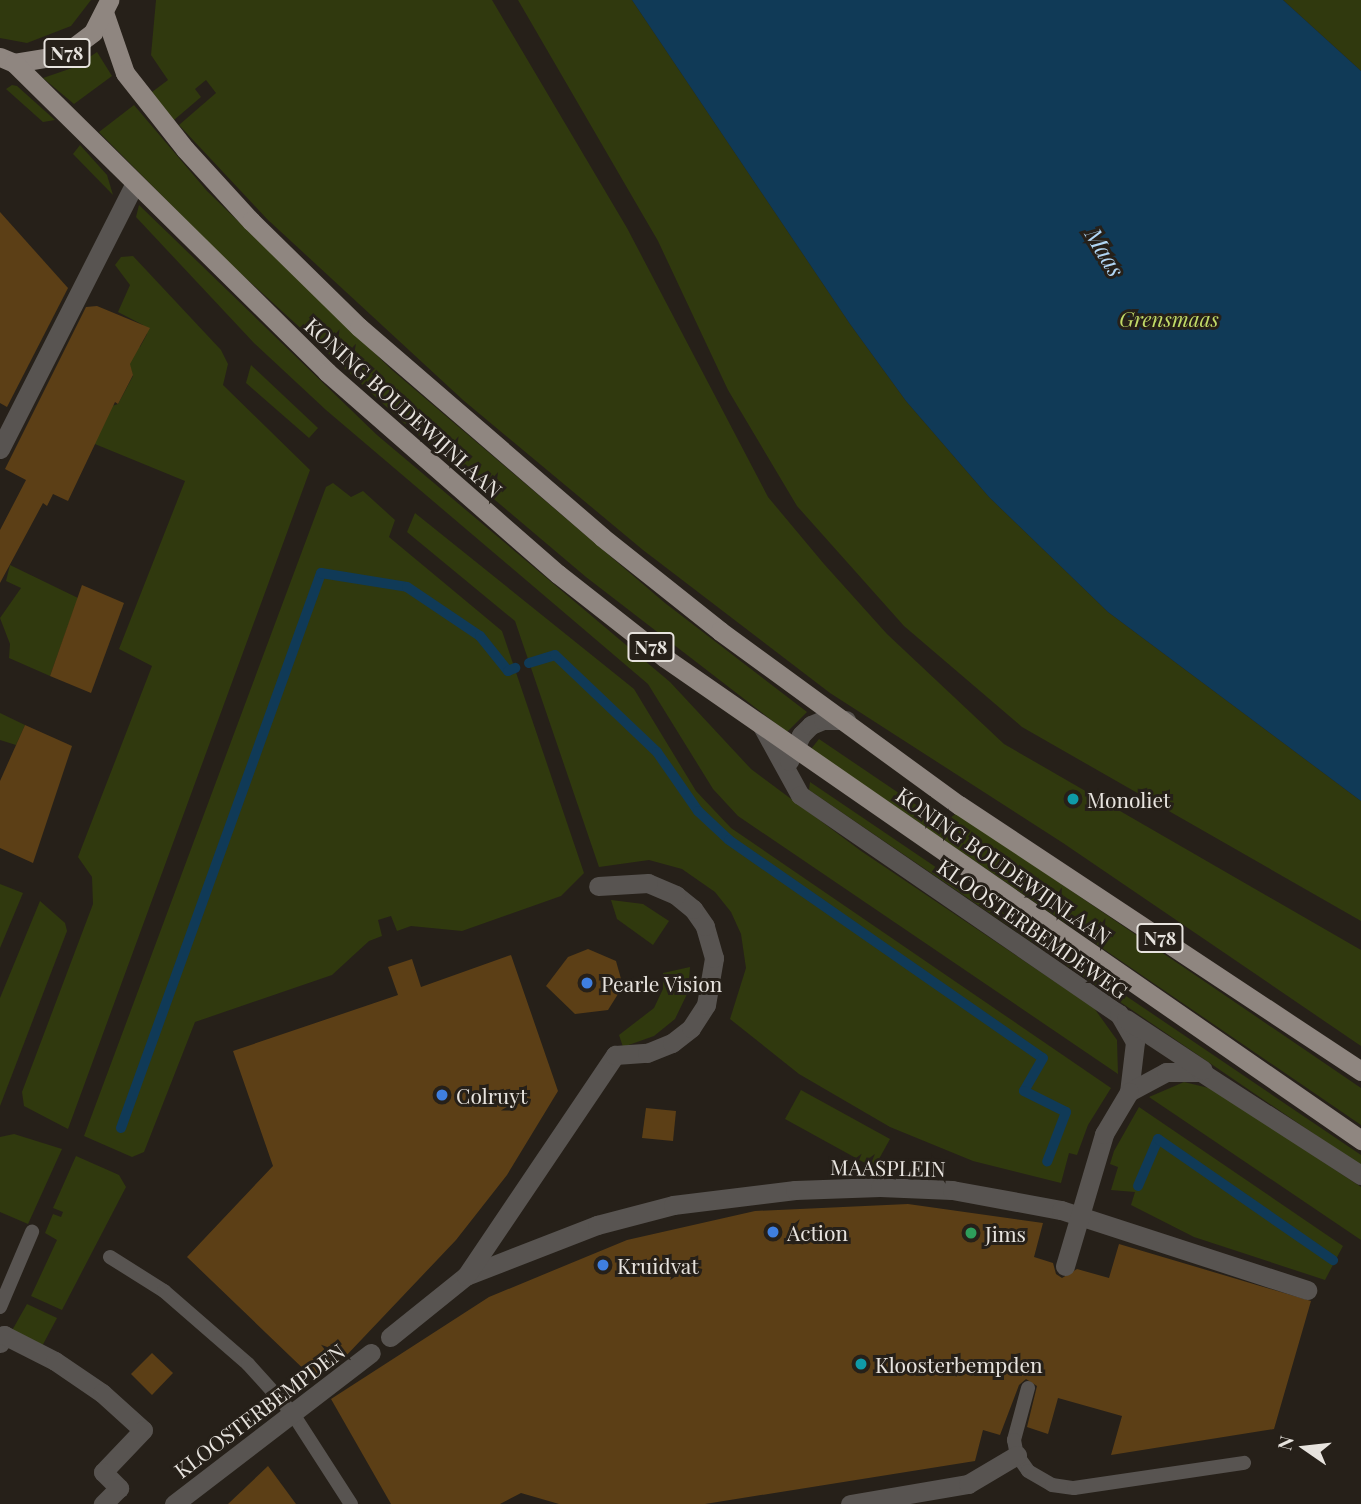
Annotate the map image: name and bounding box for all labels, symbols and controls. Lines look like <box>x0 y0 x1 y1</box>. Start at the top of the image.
road number: N78 <box>42 38 92 68</box>
water label: Maas <box>1080 223 1130 281</box>
park label: Grensmaas <box>1119 305 1219 331</box>
street label: KONING BOUDEWIJNLAAN <box>300 312 508 502</box>
road number: N78 <box>626 632 676 662</box>
street label: KONING BOUDEWIJNLAAN <box>892 781 1116 949</box>
place label: Monoliet <box>1087 786 1170 812</box>
marker: Monoliet <box>1065 791 1081 807</box>
street label: KLOOSTERBEMDEWEG <box>933 853 1133 1003</box>
road number: N78 <box>1136 922 1184 954</box>
place label: Pearle Vision <box>601 970 723 996</box>
marker: Pearle Vision <box>579 975 595 991</box>
place label: Colruyt <box>456 1082 527 1108</box>
marker: Colruyt <box>434 1087 450 1103</box>
street label: MAASPLEIN <box>830 1153 946 1181</box>
place label: Action <box>787 1219 848 1245</box>
place label: Jims <box>985 1220 1026 1246</box>
marker: Action <box>765 1224 781 1240</box>
marker: Jims <box>963 1225 979 1241</box>
place label: Kruidvat <box>617 1252 699 1278</box>
marker: Kruidvat <box>595 1257 611 1273</box>
street label: KLOOSTERBEMPDEN <box>169 1338 349 1482</box>
place label: Kloosterbempden <box>875 1351 1043 1377</box>
marker: Kloosterbempden <box>853 1356 869 1372</box>
north arrow <box>1270 1413 1340 1483</box>
text: N <box>1270 1433 1299 1453</box>

